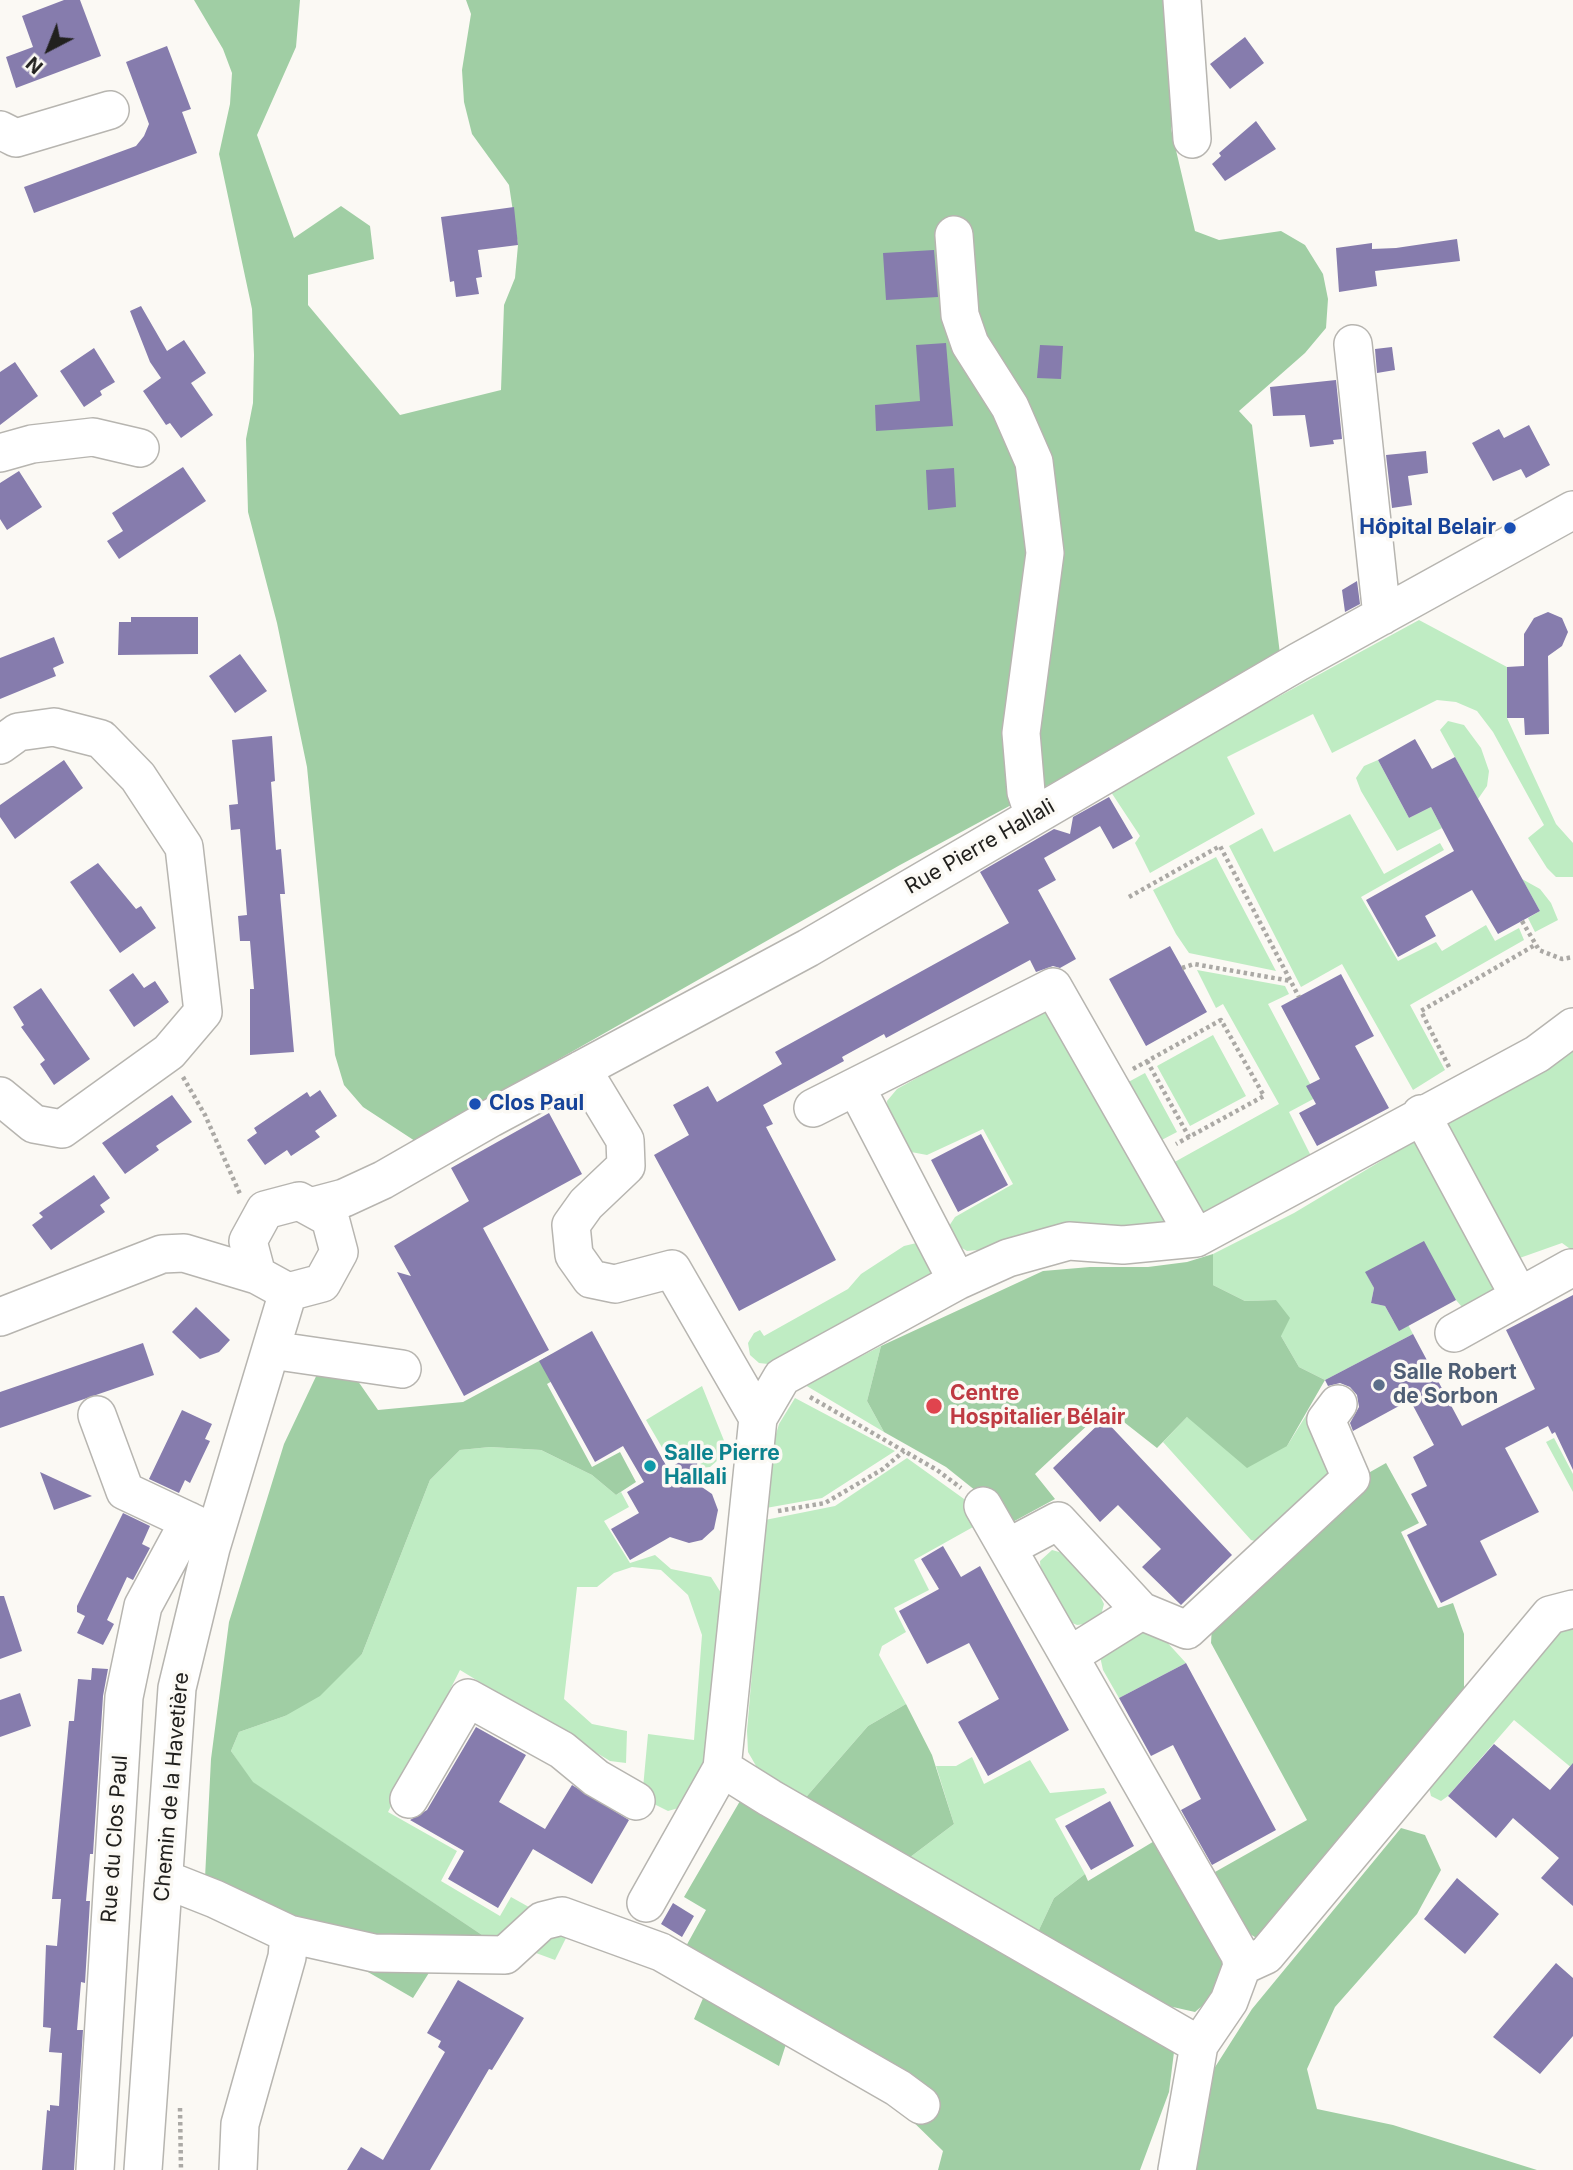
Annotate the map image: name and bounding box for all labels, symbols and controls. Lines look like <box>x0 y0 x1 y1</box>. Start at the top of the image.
north arrow <box>14 14 84 84</box>
text: N <box>22 52 48 78</box>
place label: Hôpital Belair <box>1359 515 1496 541</box>
marker: Hôpital Belair <box>1502 520 1518 536</box>
street label: Rue Pierre Hallali <box>901 794 1059 900</box>
place label: Clos Paul <box>489 1091 584 1117</box>
marker: Clos Paul <box>467 1096 483 1112</box>
place label: Salle Robert de Sorbon <box>1393 1360 1517 1410</box>
marker: Salle Robert de Sorbon <box>1371 1377 1387 1393</box>
place label: Centre Hospitalier Bélair <box>950 1381 1125 1431</box>
marker: Centre Hospitalier Bélair <box>924 1396 944 1416</box>
place label: Salle Pierre Hallali <box>664 1441 780 1491</box>
marker: Salle Pierre Hallali <box>642 1458 658 1474</box>
street label: Chemin de la Havetière <box>149 1671 195 1903</box>
street label: Rue du Clos Paul <box>97 1754 133 1924</box>

